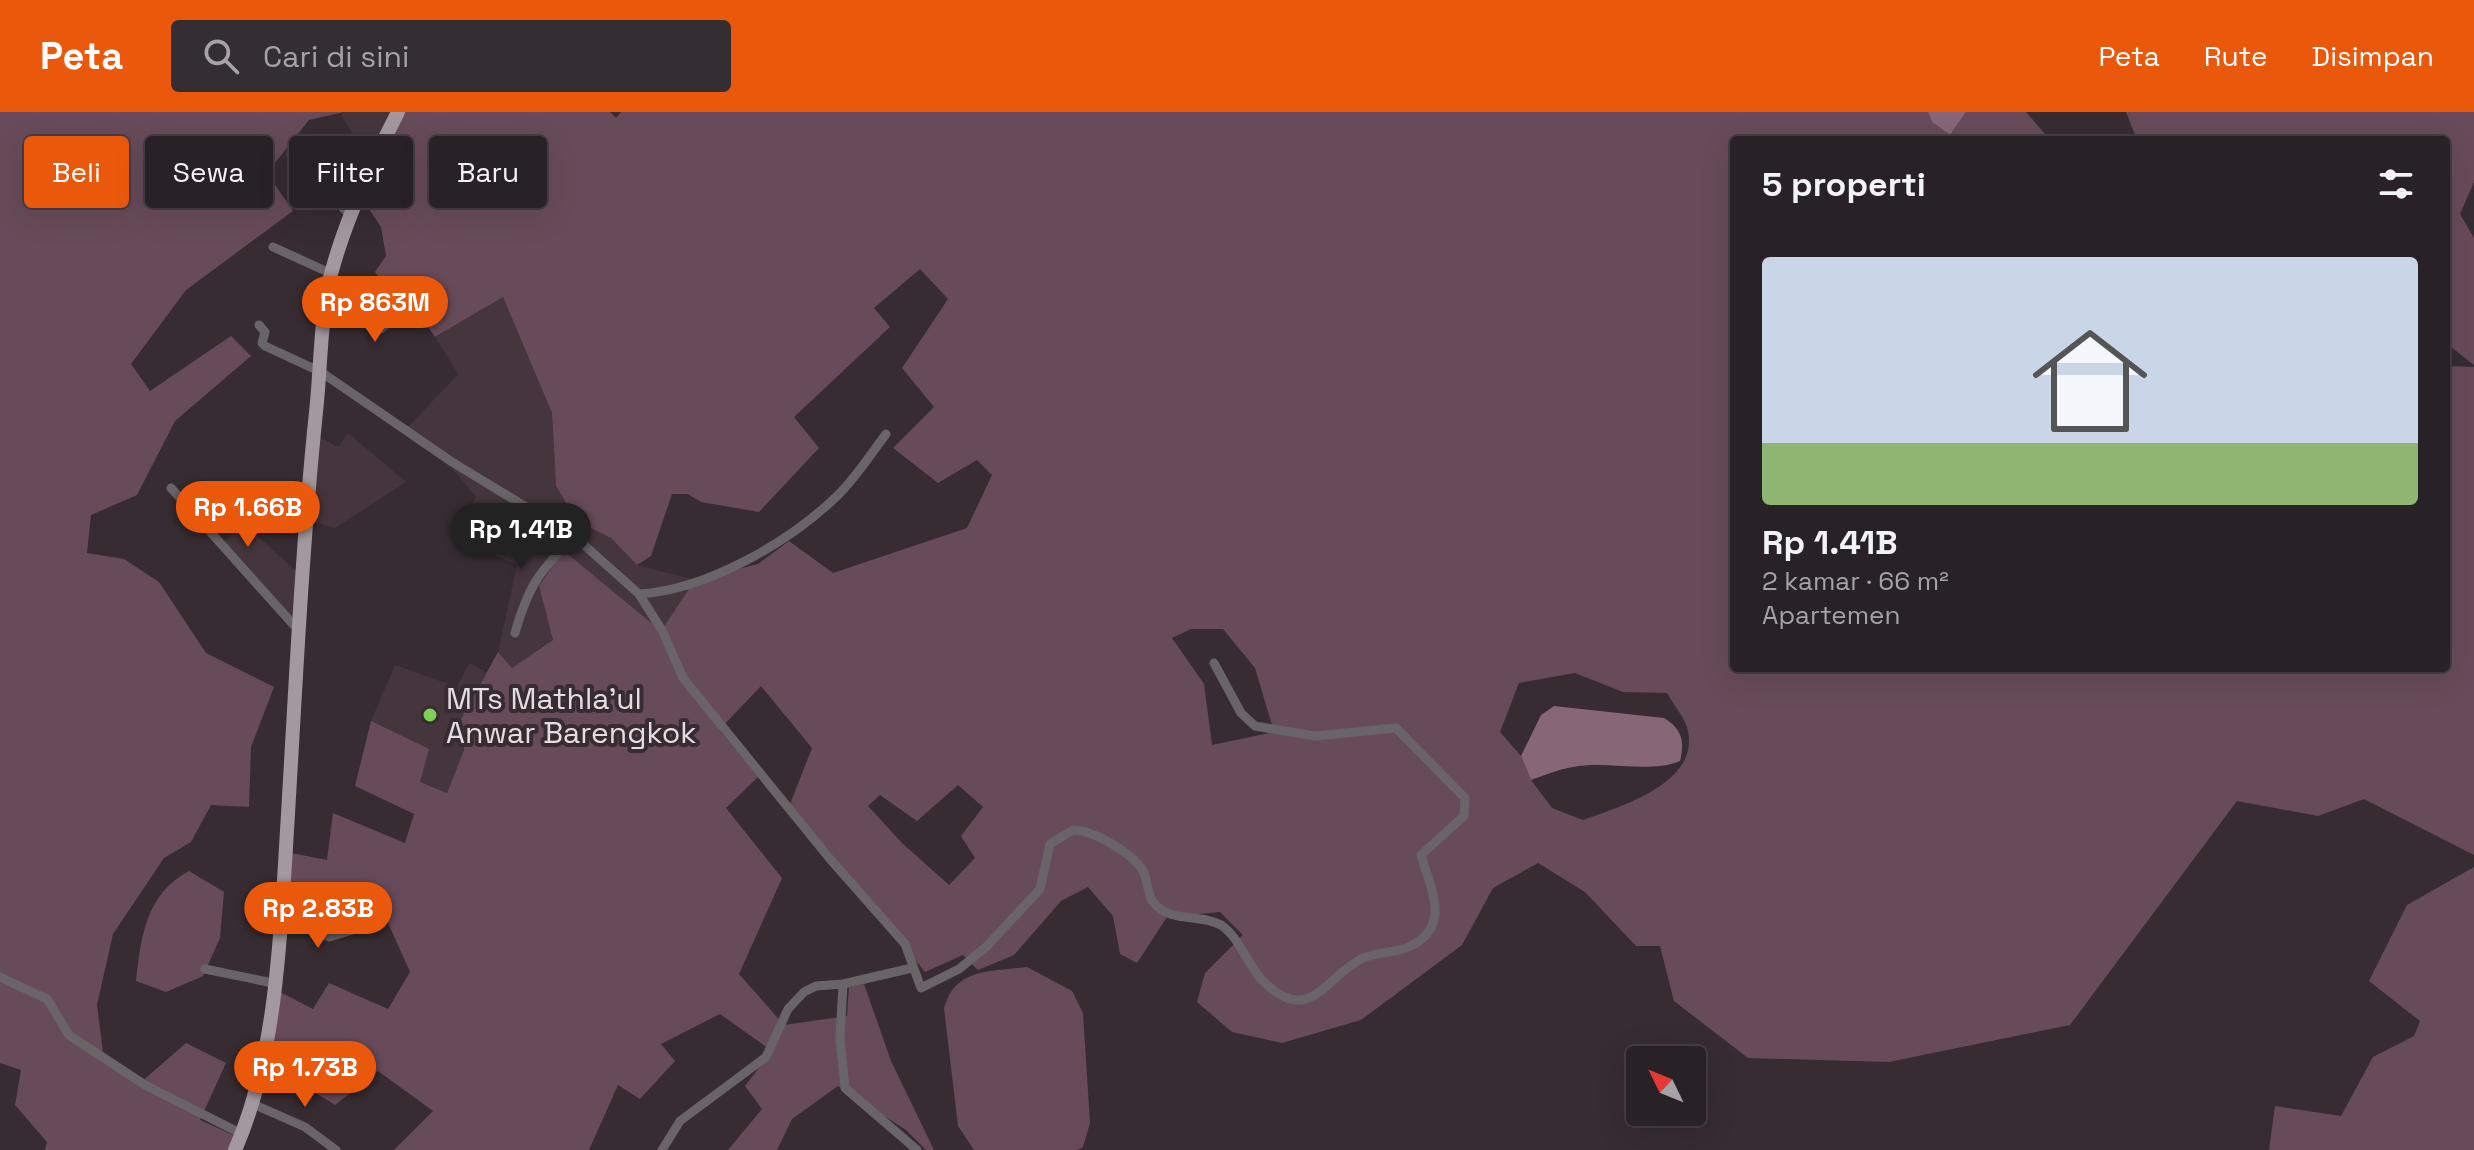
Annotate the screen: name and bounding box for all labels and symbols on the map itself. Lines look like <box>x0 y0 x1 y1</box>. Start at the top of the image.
pin: Rp 863M <box>301 276 449 344</box>
pin: Rp 1.66B <box>165 481 331 549</box>
pin: Rp 1.41B <box>438 503 604 571</box>
place label: MTs Mathla'ul Anwar Barengkok <box>446 679 696 752</box>
marker: MTs Mathla'ul Anwar Barengkok <box>421 706 439 724</box>
pin: Rp 2.83B <box>235 882 401 950</box>
pin: Rp 1.73B <box>222 1041 388 1109</box>
north arrow <box>1626 1046 1706 1126</box>

